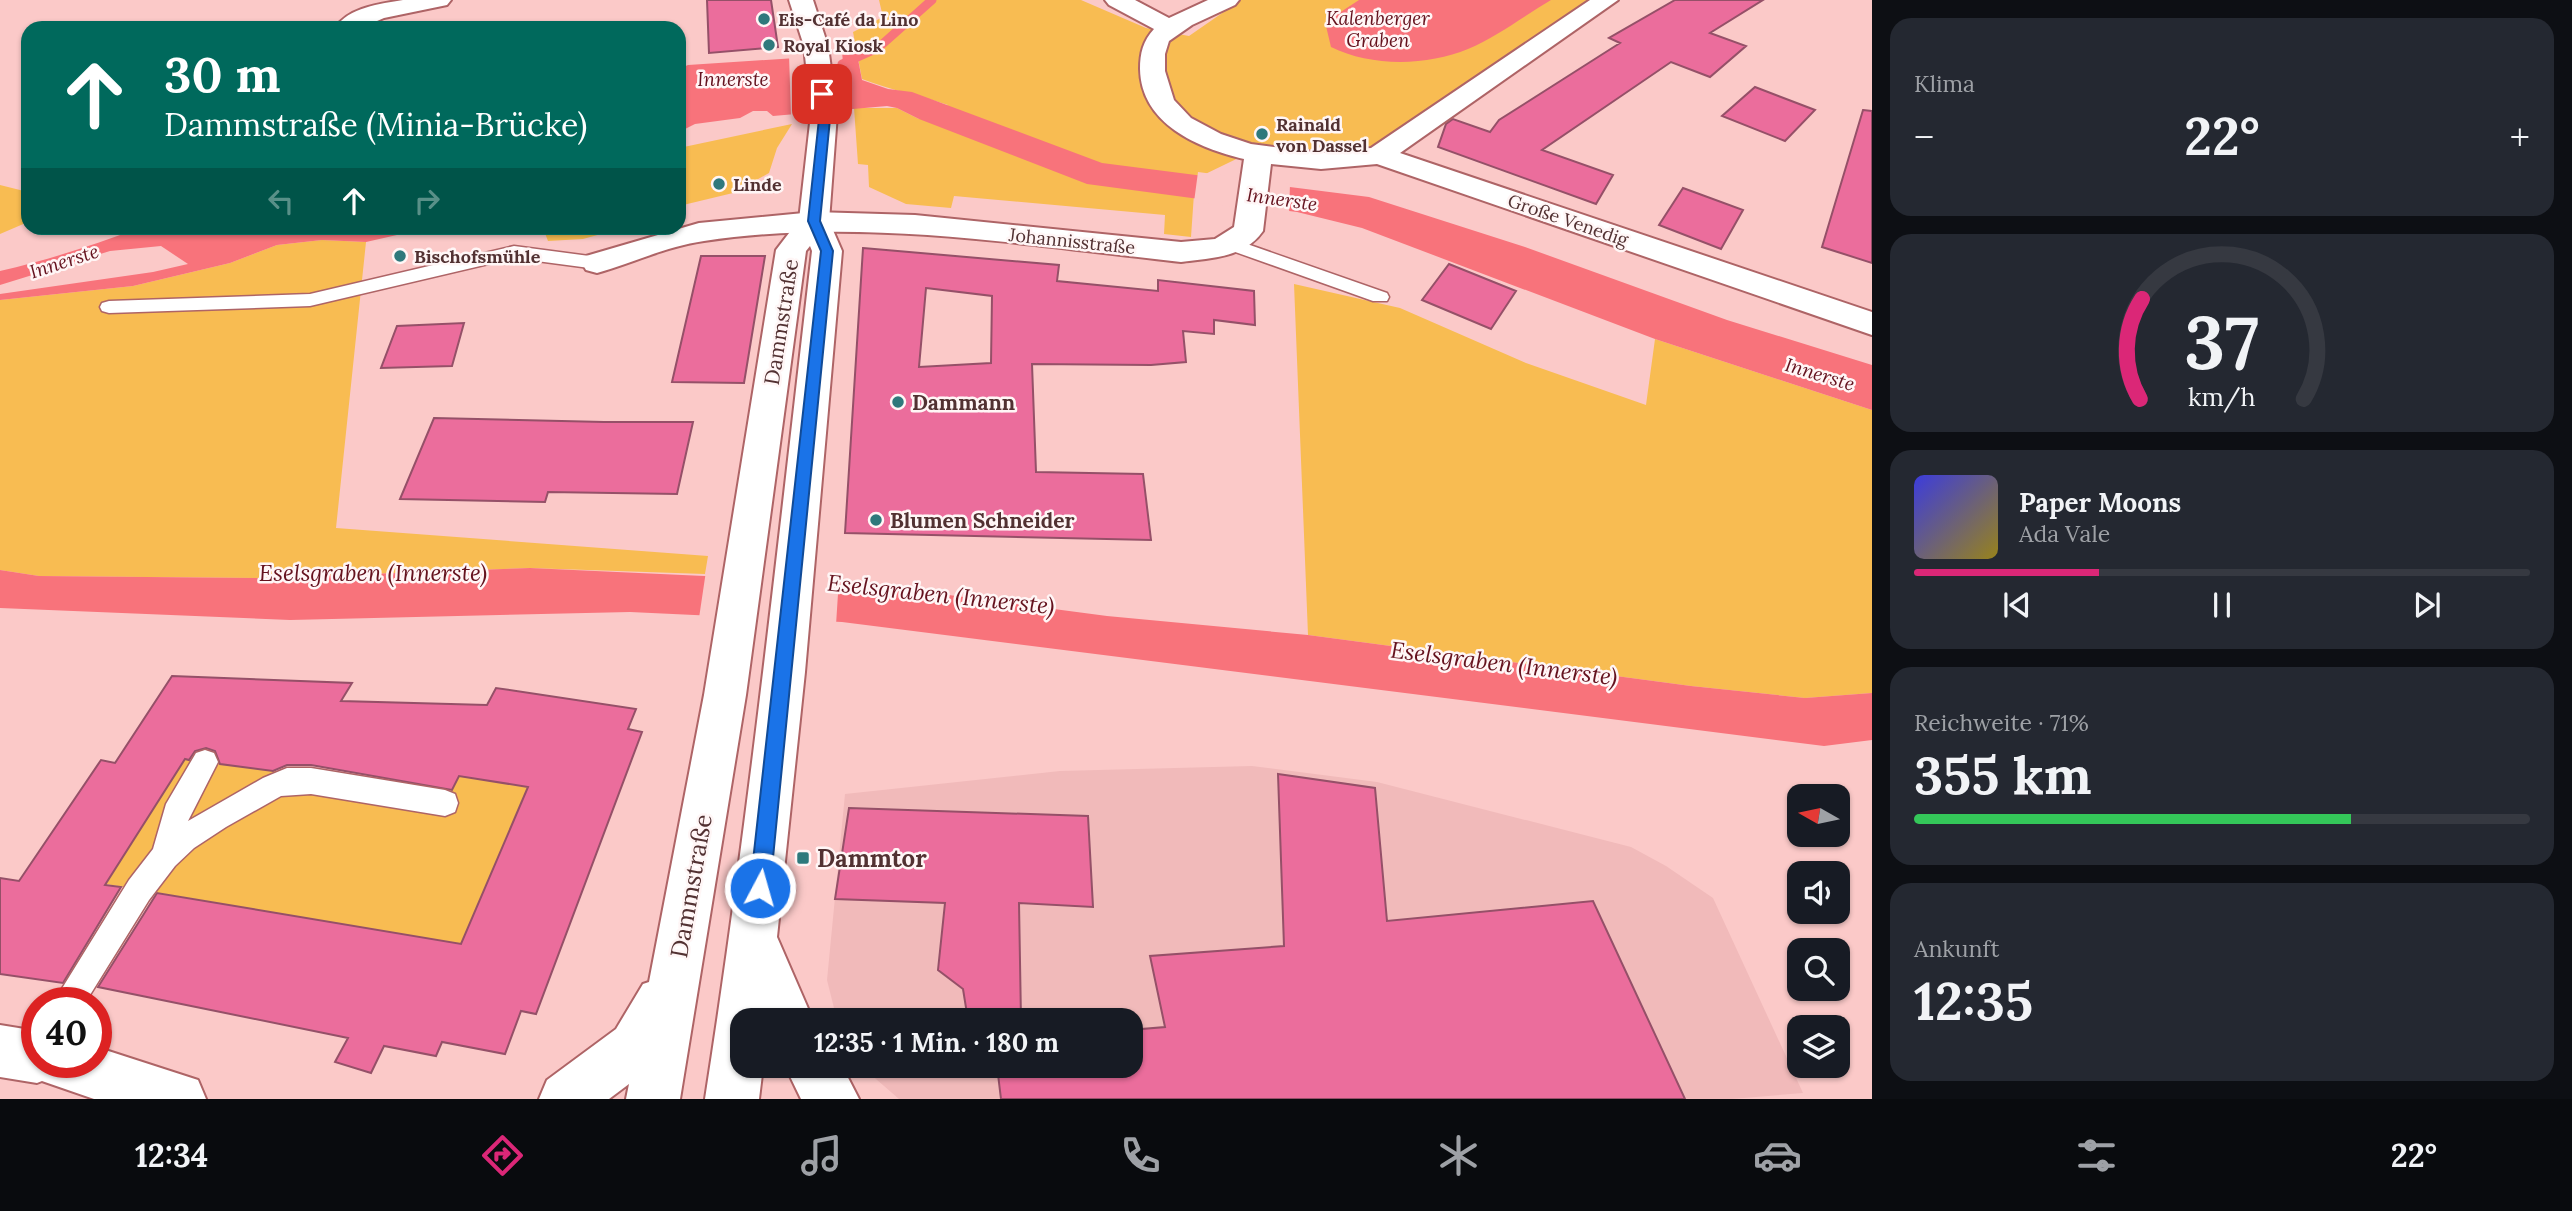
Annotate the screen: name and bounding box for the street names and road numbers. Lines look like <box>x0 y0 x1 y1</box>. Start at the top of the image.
street label: Große Venedig <box>1505 189 1632 252</box>
street label: Johannisstraße <box>1007 223 1136 259</box>
street label: Dammstraße <box>758 257 804 387</box>
street label: Dammstraße <box>663 812 719 960</box>

